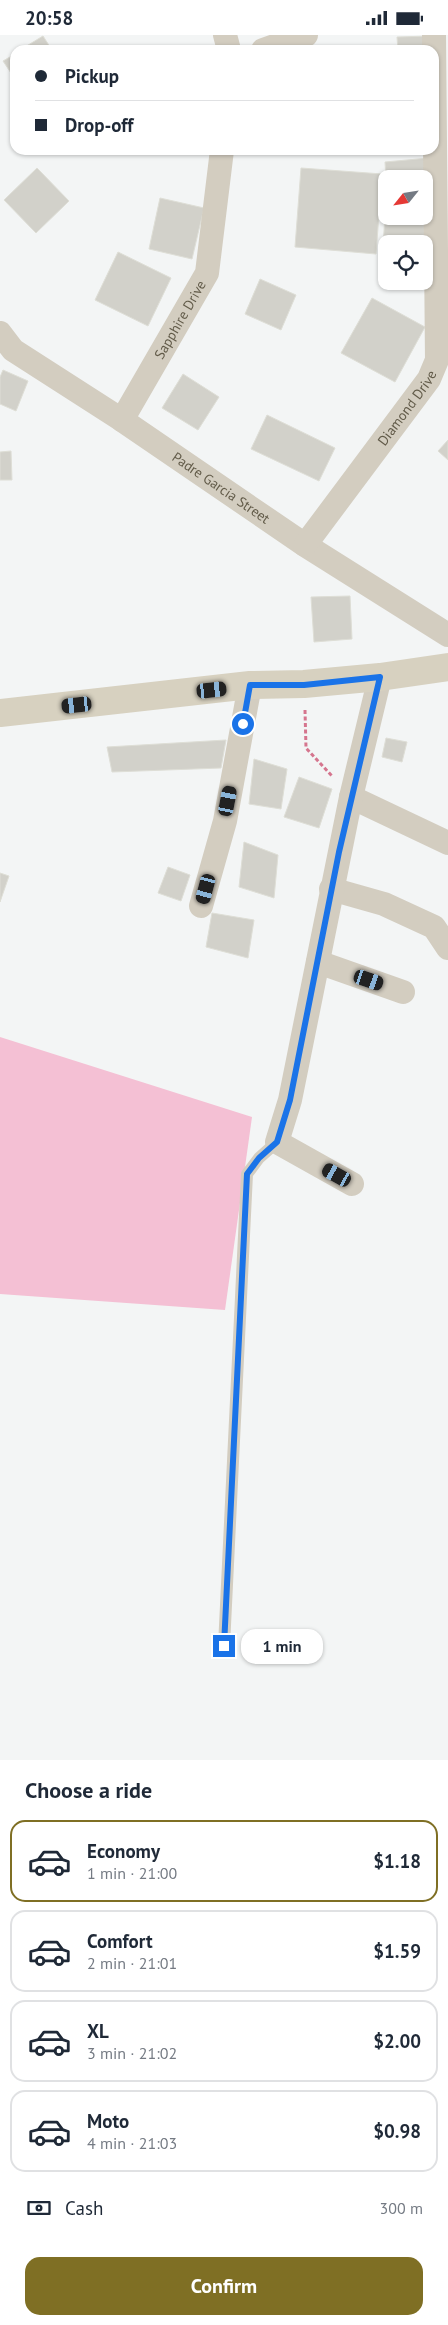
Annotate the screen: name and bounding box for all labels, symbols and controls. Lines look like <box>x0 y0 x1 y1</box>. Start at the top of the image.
text: 20:58 <box>25 6 73 30</box>
text: Pickup <box>65 64 119 88</box>
text: Drop-off <box>65 113 133 137</box>
north arrow <box>378 170 432 225</box>
map controls <box>378 170 433 290</box>
button: locate <box>378 235 433 290</box>
street label: Sapphire Drive <box>150 277 210 362</box>
street label: Diamond Drive <box>373 368 441 449</box>
street label: Padre Garcia Street <box>169 448 274 528</box>
car <box>196 681 227 699</box>
car <box>61 696 92 714</box>
route start <box>232 713 254 735</box>
car <box>217 785 238 817</box>
car <box>194 873 217 905</box>
car <box>352 968 385 992</box>
car <box>320 1161 353 1189</box>
callout: 1 min <box>242 1629 324 1663</box>
route end <box>213 1635 235 1657</box>
text: 1 min <box>262 1636 302 1656</box>
text: Choose a ride <box>25 1776 152 1804</box>
icon: car <box>27 1839 72 1884</box>
text: Economy <box>87 1839 160 1863</box>
text: $1.18 <box>373 1849 421 1873</box>
text: 1 min · 21:00 <box>87 1863 177 1883</box>
icon: car <box>27 1929 72 1974</box>
text: Comfort <box>87 1929 153 1953</box>
text: $1.59 <box>373 1939 421 1963</box>
text: 2 min · 21:01 <box>87 1953 177 1973</box>
icon: car <box>27 2019 72 2064</box>
text: XL <box>87 2019 109 2043</box>
text: $2.00 <box>373 2029 421 2053</box>
text: 3 min · 21:02 <box>87 2043 177 2063</box>
icon: car <box>27 2109 72 2154</box>
text: Moto <box>87 2109 129 2133</box>
text: $0.98 <box>373 2119 421 2143</box>
text: 4 min · 21:03 <box>87 2133 177 2153</box>
icon: cash <box>25 2194 53 2222</box>
text: Cash <box>65 2196 103 2220</box>
text: 300 m <box>380 2198 423 2218</box>
button: Confirm <box>25 2257 423 2315</box>

